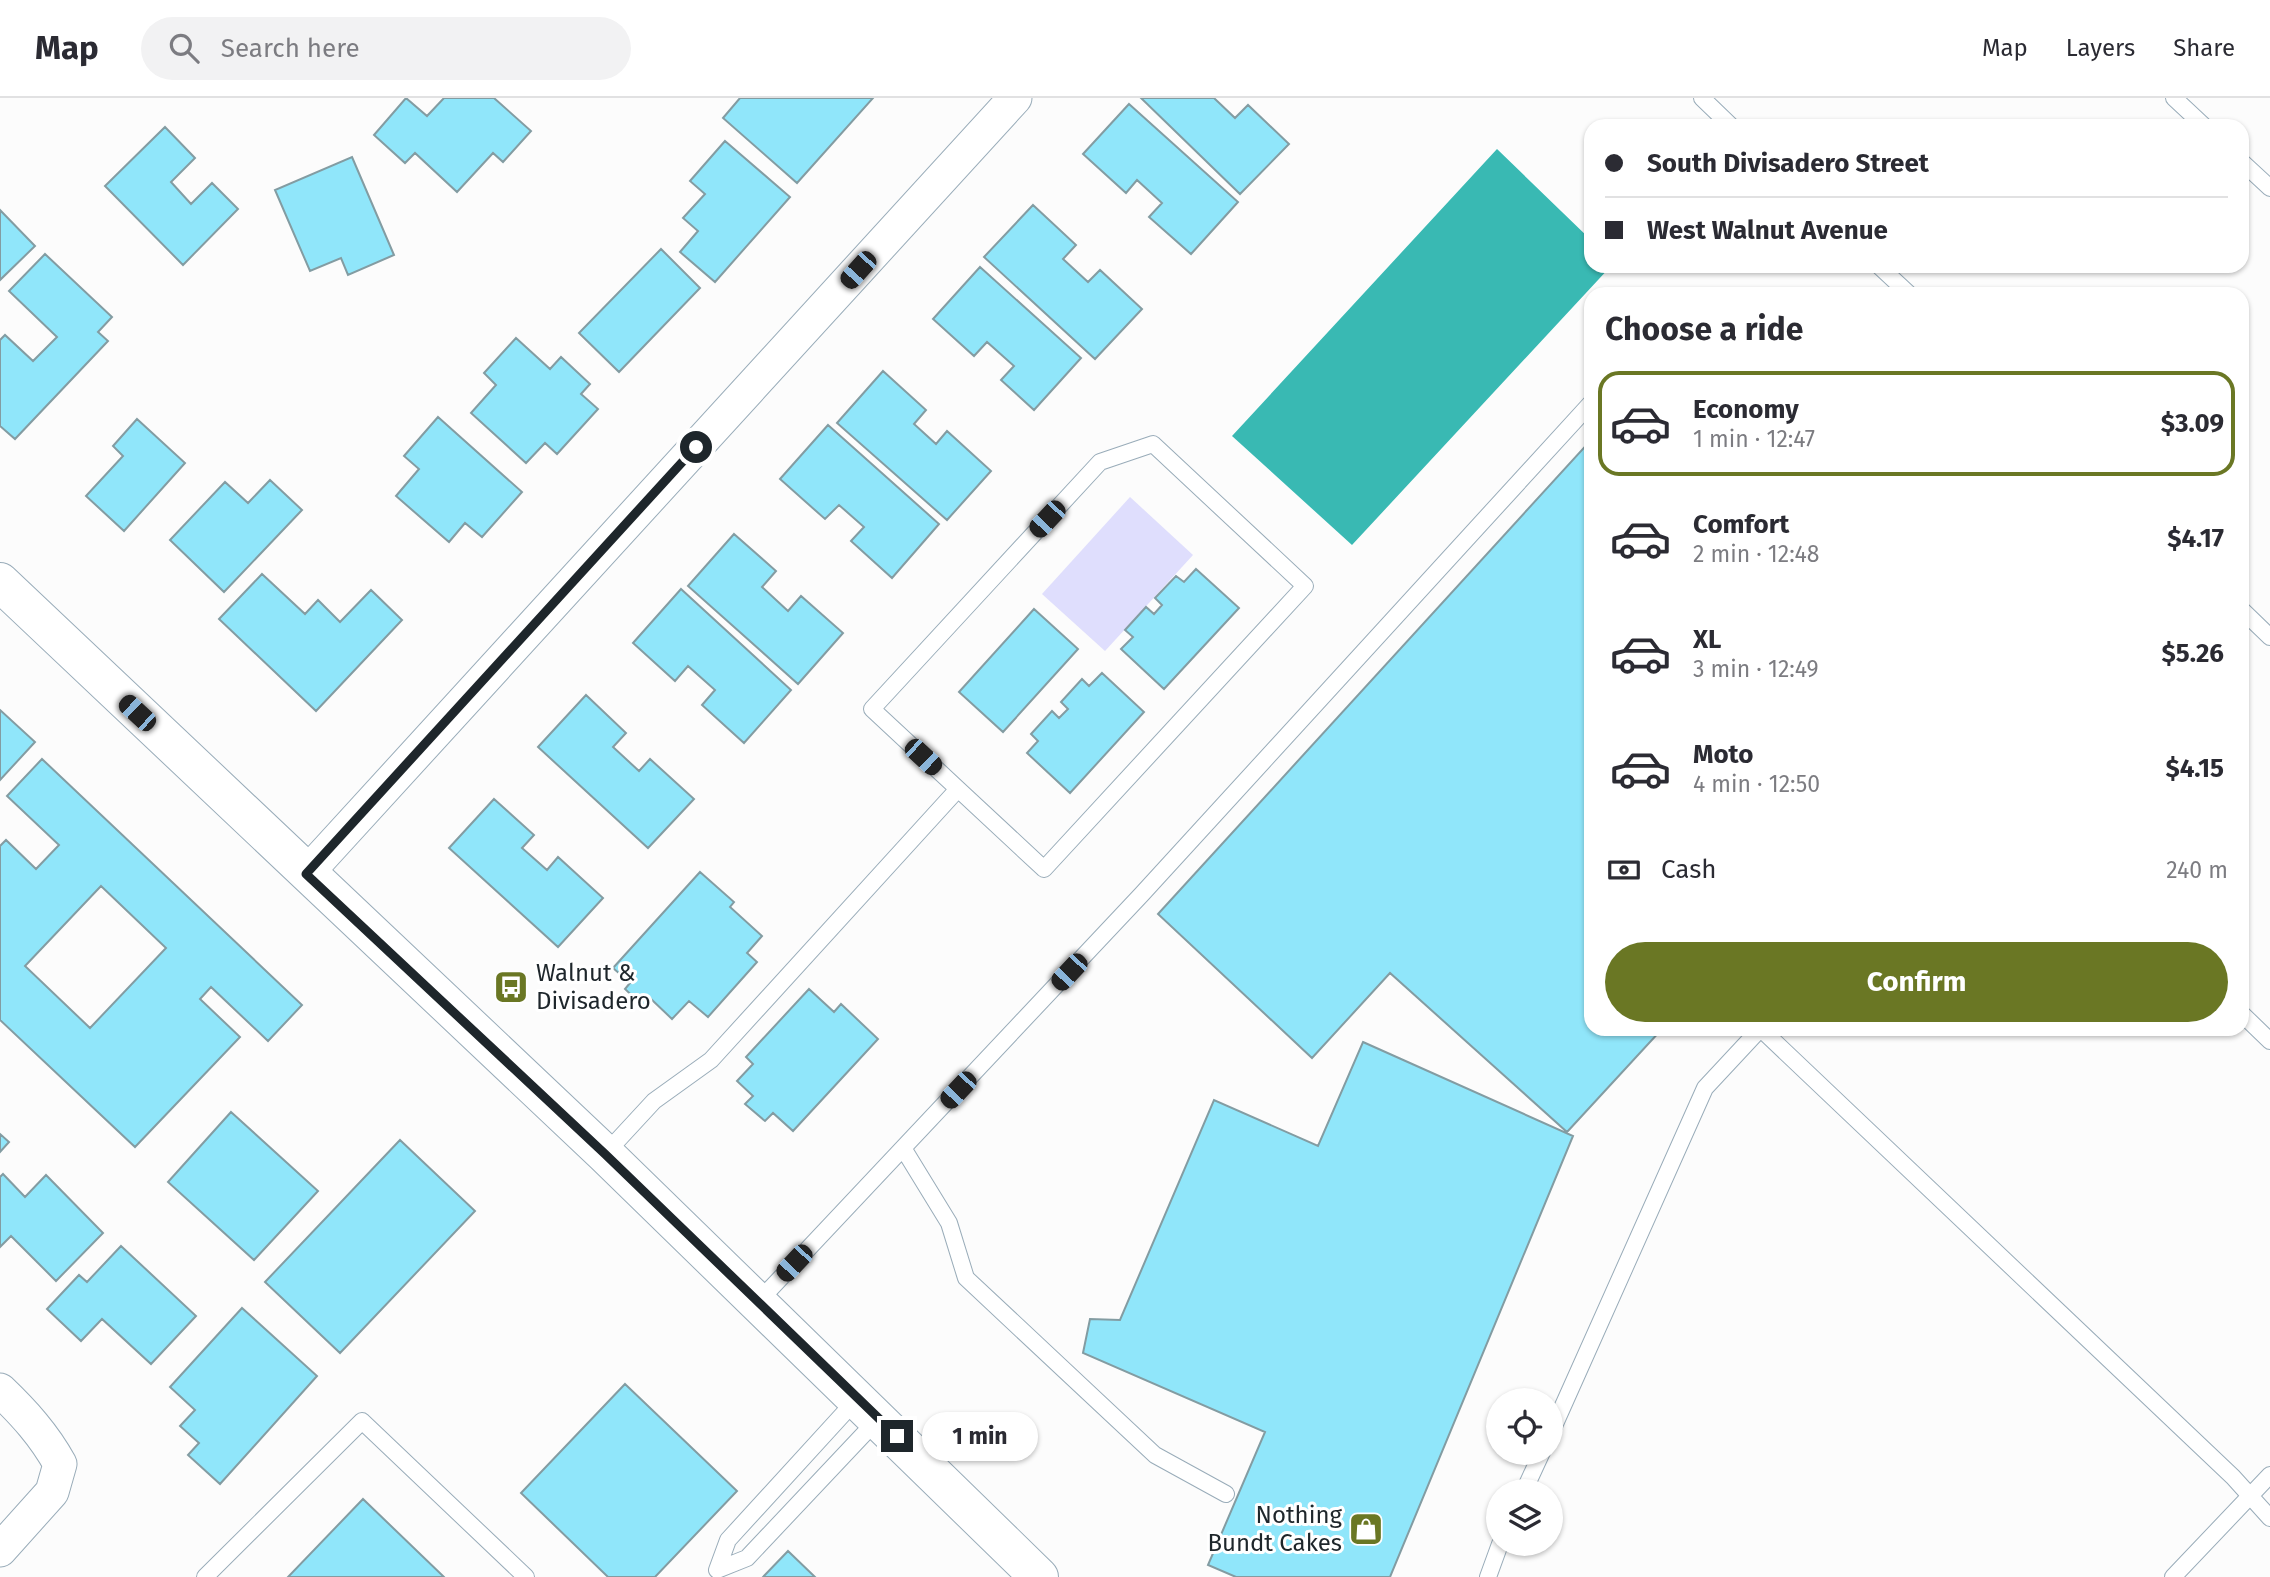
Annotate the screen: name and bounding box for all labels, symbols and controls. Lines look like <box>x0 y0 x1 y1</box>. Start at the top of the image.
search box <box>141 17 631 80</box>
text: Map <box>35 28 99 68</box>
icon: search <box>165 29 203 67</box>
text: Search here <box>221 33 360 64</box>
text: Map <box>1982 34 2028 62</box>
text: Layers <box>2066 34 2135 62</box>
text: Share <box>2173 34 2235 62</box>
text: South Divisadero Street <box>1647 148 1929 179</box>
text: West Walnut Avenue <box>1647 215 1888 246</box>
car <box>837 247 880 293</box>
text: Choose a ride <box>1605 310 1803 348</box>
icon: car <box>1609 392 1672 455</box>
text: Economy <box>1693 394 1799 425</box>
text: $3.09 <box>2161 408 2224 439</box>
text: 1 min · 12:47 <box>1693 425 1815 453</box>
route start <box>680 431 712 463</box>
car <box>1025 496 1070 542</box>
icon: car <box>1609 507 1672 570</box>
text: Comfort <box>1693 509 1789 540</box>
text: $4.17 <box>2167 523 2224 554</box>
text: 2 min · 12:48 <box>1693 540 1820 568</box>
icon: car <box>1609 622 1672 685</box>
text: XL <box>1693 624 1721 655</box>
text: $5.26 <box>2161 638 2224 669</box>
text: 3 min · 12:49 <box>1693 655 1819 683</box>
car <box>115 691 160 735</box>
car <box>901 735 946 779</box>
icon: car <box>1609 737 1672 800</box>
text: Moto <box>1693 739 1753 770</box>
text: $4.15 <box>2165 753 2224 784</box>
text: 4 min · 12:50 <box>1693 770 1820 798</box>
icon: cash <box>1605 851 1643 889</box>
text: Cash <box>1661 854 1717 885</box>
text: 240 m <box>2166 856 2228 884</box>
button: Confirm <box>1605 942 2228 1022</box>
car <box>1047 949 1092 995</box>
place label: Walnut & Divisadero <box>536 959 651 1015</box>
bus stop icon: Walnut & Divisadero <box>492 968 530 1006</box>
car <box>936 1067 981 1113</box>
car <box>772 1240 817 1286</box>
map controls <box>1486 1388 1563 1556</box>
button: locate <box>1486 1388 1563 1465</box>
callout: 1 min <box>922 1412 1037 1460</box>
route end <box>881 1420 913 1452</box>
text: 1 min <box>952 1422 1008 1450</box>
button: layers <box>1486 1479 1563 1556</box>
place label: Nothing Bundt Cakes <box>1207 1501 1343 1557</box>
shop icon: Nothing Bundt Cakes <box>1347 1510 1385 1548</box>

